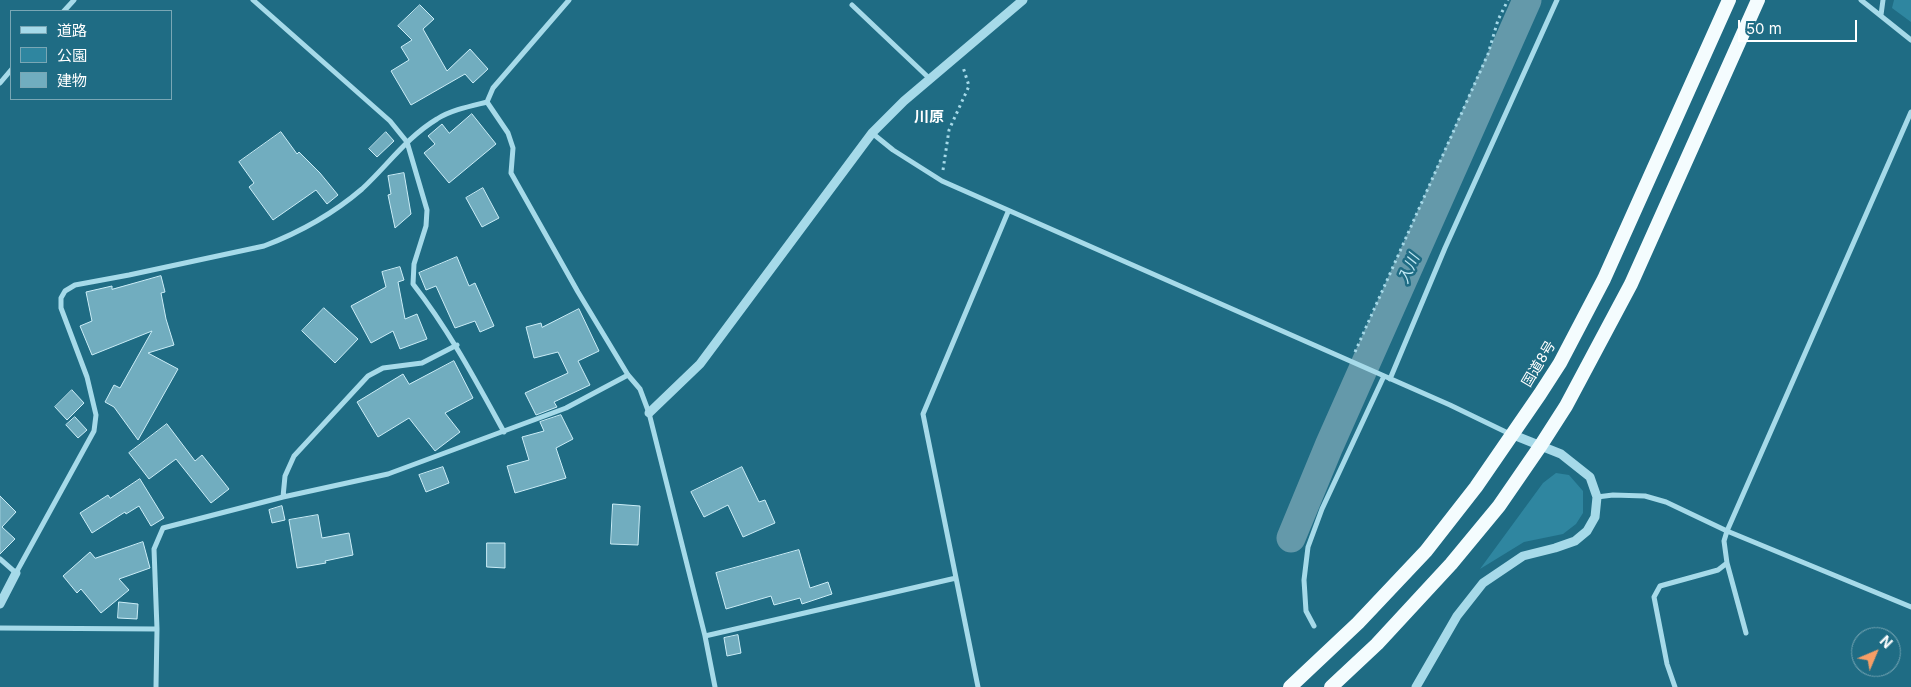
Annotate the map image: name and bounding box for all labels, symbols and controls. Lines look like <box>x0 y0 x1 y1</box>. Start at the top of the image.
legend <box>10 10 172 100</box>
scale bar <box>1741 10 1860 42</box>
text: 50 m <box>1746 19 1782 38</box>
text: 道路 <box>57 21 87 40</box>
text: 公園 <box>57 46 87 65</box>
text: 建物 <box>57 71 87 90</box>
district label: 川原 <box>914 108 944 126</box>
water label: 入川 <box>1395 252 1423 286</box>
street label: 国道8号 <box>1519 338 1559 390</box>
north arrow <box>1851 627 1901 677</box>
text: N <box>1876 632 1896 652</box>

